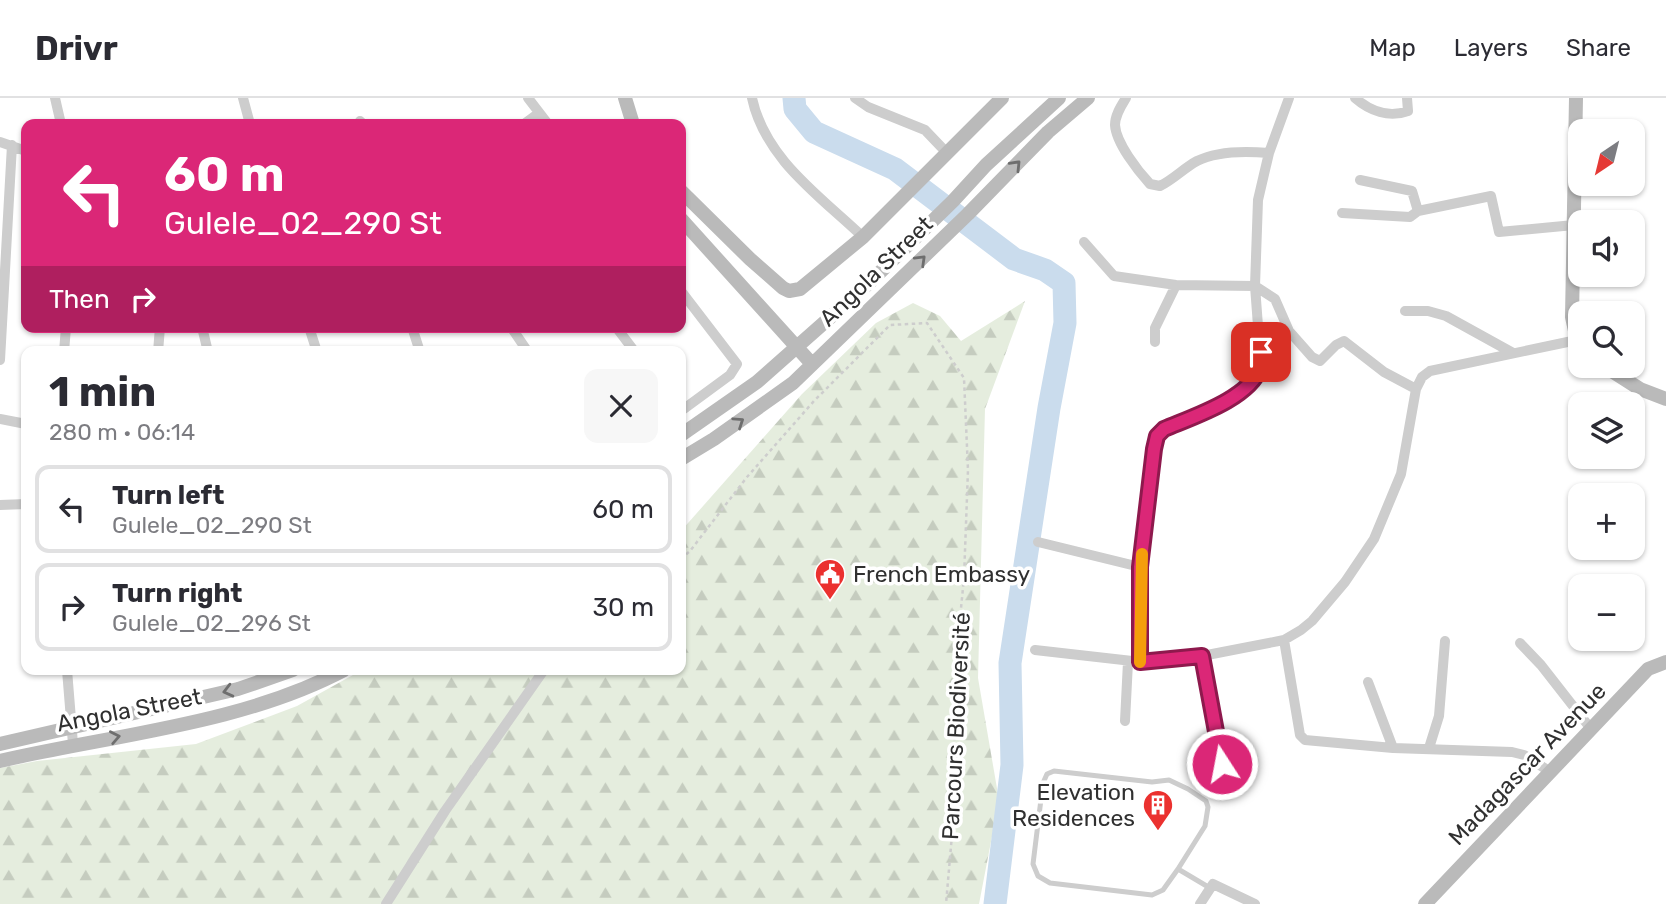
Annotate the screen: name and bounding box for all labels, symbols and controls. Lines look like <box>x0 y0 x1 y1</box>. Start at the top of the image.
text: Drivr <box>35 29 118 68</box>
text: Map <box>1369 34 1416 62</box>
text: Layers <box>1454 34 1528 62</box>
text: Share <box>1566 34 1631 62</box>
north arrow <box>1568 119 1645 196</box>
map controls <box>1568 119 1645 651</box>
text: 60 m <box>164 145 285 203</box>
icon: left <box>49 147 140 238</box>
one-way arrow <box>1008 160 1021 173</box>
text: Gulele_02_290 St <box>164 204 442 242</box>
street label: Angola Street <box>814 210 938 332</box>
button: sound <box>1568 210 1645 287</box>
one-way arrow <box>912 255 925 268</box>
icon: right <box>124 280 162 318</box>
text: Then <box>49 284 110 315</box>
button: search <box>1568 301 1645 378</box>
pin <box>1231 322 1291 382</box>
icon: arrive <box>1242 333 1280 371</box>
text: 1 min <box>49 367 156 417</box>
button: close <box>584 369 658 443</box>
button: layers <box>1568 392 1645 469</box>
one-way arrow <box>731 417 744 430</box>
text: 280 m · 06:14 <box>49 418 195 446</box>
text: Turn left <box>112 480 224 511</box>
button: + <box>1568 483 1645 560</box>
icon: left <box>53 490 91 528</box>
text: 60 m <box>592 494 654 525</box>
text: Gulele_02_290 St <box>112 511 312 539</box>
public building icon: French Embassy <box>813 557 847 601</box>
place label: French Embassy <box>853 560 1031 588</box>
button: − <box>1568 574 1645 651</box>
text: Turn right <box>112 578 242 609</box>
icon: right <box>53 588 91 626</box>
text: 30 m <box>592 592 654 623</box>
text: Gulele_02_296 St <box>112 609 311 637</box>
street label: Parcours Biodiversité <box>936 611 976 841</box>
street label: Madagascar Avenue <box>1442 677 1612 851</box>
street label: Angola Street <box>54 682 204 738</box>
one-way arrow <box>223 683 235 697</box>
position arrow <box>1185 727 1259 801</box>
one-way arrow <box>109 730 121 745</box>
place label: Elevation Residences <box>1012 778 1135 832</box>
building icon: Elevation Residences <box>1141 788 1175 832</box>

